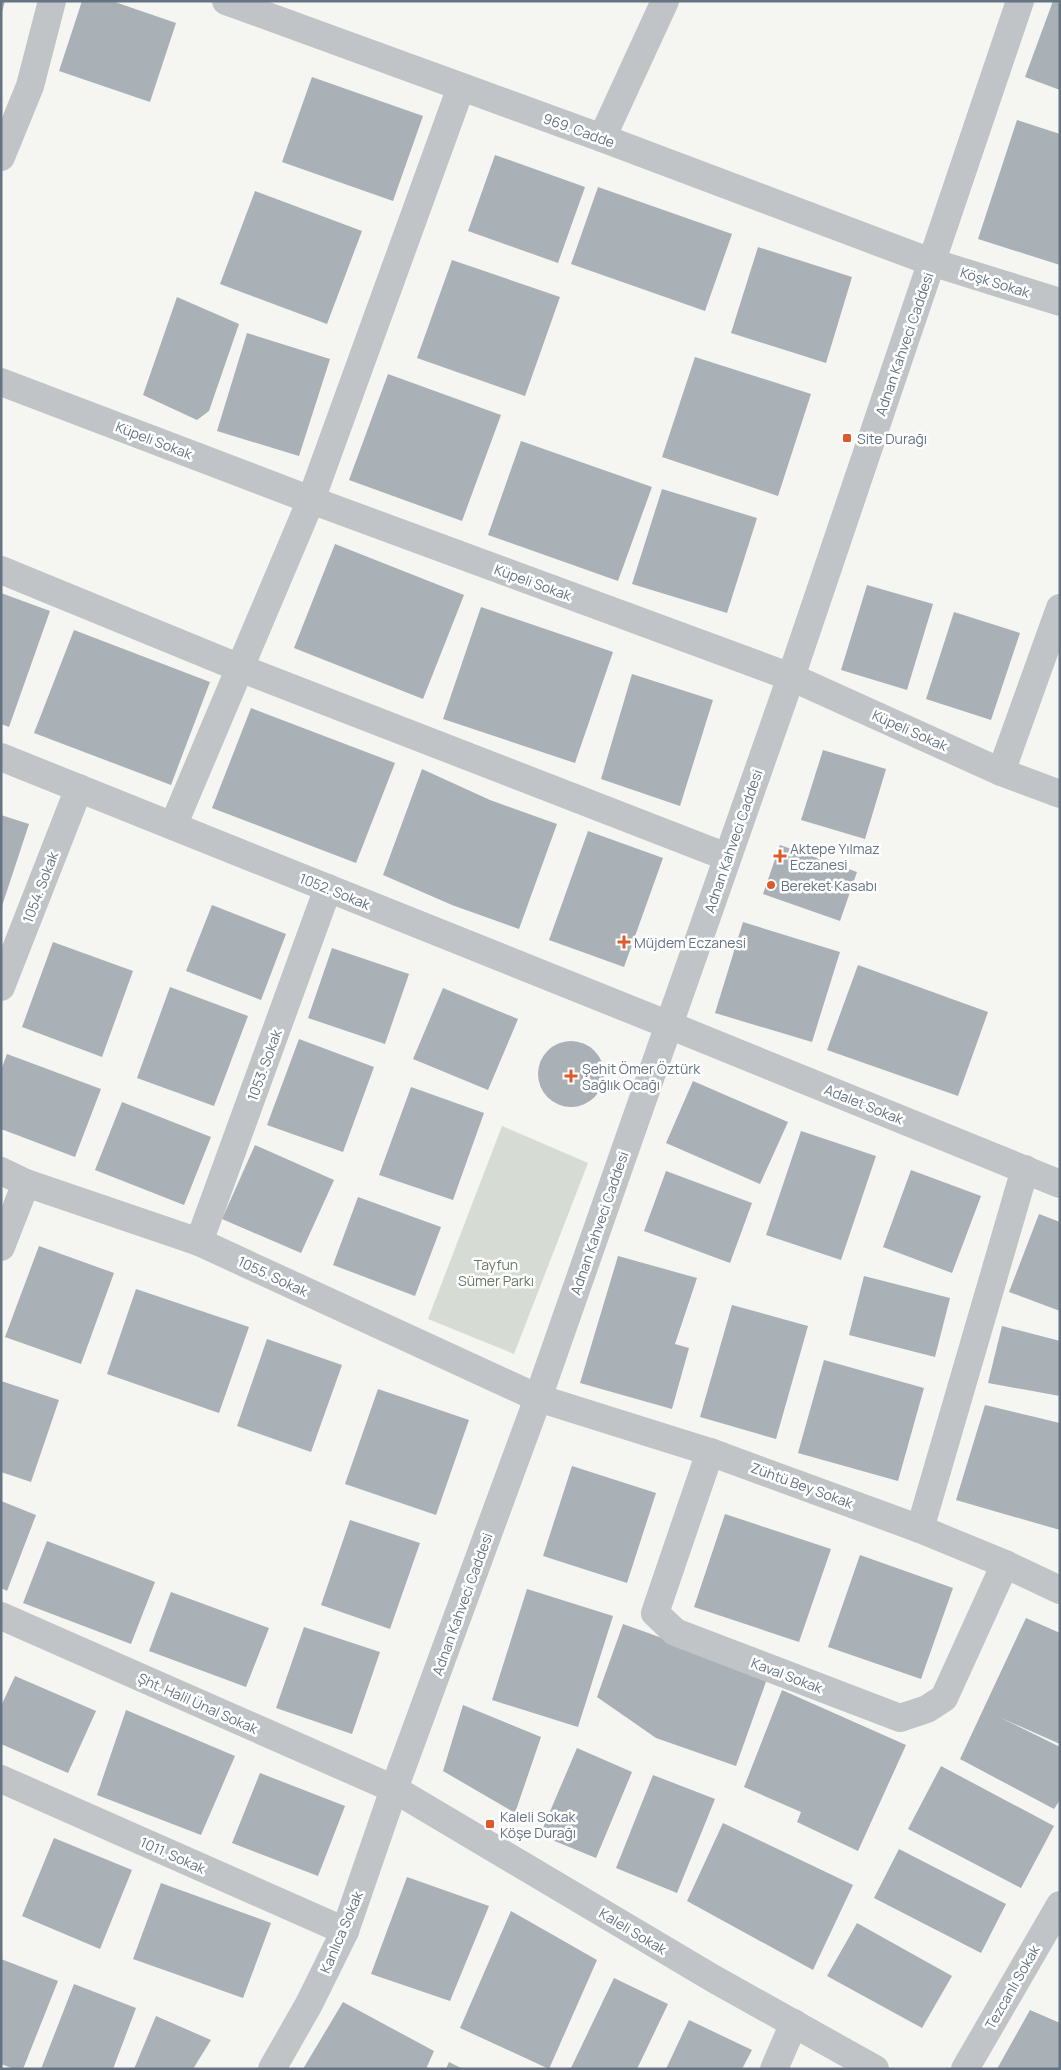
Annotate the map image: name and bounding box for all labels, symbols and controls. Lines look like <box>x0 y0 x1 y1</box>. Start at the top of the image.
street label: 969. Cadde <box>541 108 617 152</box>
street label: Köşk Sokak <box>958 262 1033 302</box>
street label: Adnan Kahveci Caddesi <box>871 270 937 418</box>
street label: Küpeli Sokak <box>113 417 196 464</box>
place label: Site Durağı <box>857 429 927 448</box>
marker: Site Durağı <box>841 432 853 444</box>
street label: Küpeli Sokak <box>492 559 575 605</box>
street label: Küpeli Sokak <box>869 705 952 755</box>
street label: Adnan Kahveci Caddesi <box>700 767 766 915</box>
place label: Aktepe Yılmaz Eczanesi <box>790 839 880 874</box>
street label: 1054. Sokak <box>18 848 63 925</box>
marker: Aktepe Yılmaz Eczanesi <box>774 850 786 862</box>
street label: 1052. Sokak <box>297 868 374 914</box>
place label: Bereket Kasabı <box>781 876 877 895</box>
marker: Bereket Kasabı <box>765 879 777 891</box>
place label: Müjdem Eczanesi <box>634 933 746 952</box>
marker: Müjdem Eczanesi <box>618 936 630 948</box>
street label: 1053. Sokak <box>242 1026 286 1103</box>
place label: Şehit Ömer Öztürk Sağlık Ocağı <box>582 1059 701 1094</box>
marker: Şehit Ömer Öztürk Sağlık Ocağı <box>564 1069 578 1083</box>
street label: Adalet Sokak <box>822 1080 907 1129</box>
street label: Adnan Kahveci Caddesi <box>566 1149 632 1297</box>
street label: 1055. Sokak <box>235 1252 312 1301</box>
park label: Tayfun Sümer Parkı <box>458 1255 534 1290</box>
street label: Zühtü Bey Sokak <box>748 1458 857 1513</box>
street label: Adnan Kahveci Caddesi <box>427 1530 497 1678</box>
street label: Kaval Sokak <box>749 1653 826 1698</box>
street label: Şht. Halil Ünal Sokak <box>135 1668 262 1738</box>
place label: Kaleli Sokak Köşe Durağı <box>500 1807 577 1842</box>
marker: Kaleli Sokak Köşe Durağı <box>484 1818 496 1830</box>
street label: 1011. Sokak <box>137 1832 209 1878</box>
street label: Kanlıca Sokak <box>315 1887 367 1976</box>
street label: Kaleli Sokak <box>596 1903 671 1959</box>
street label: Tezcanlı Sokak <box>980 1941 1044 2032</box>

